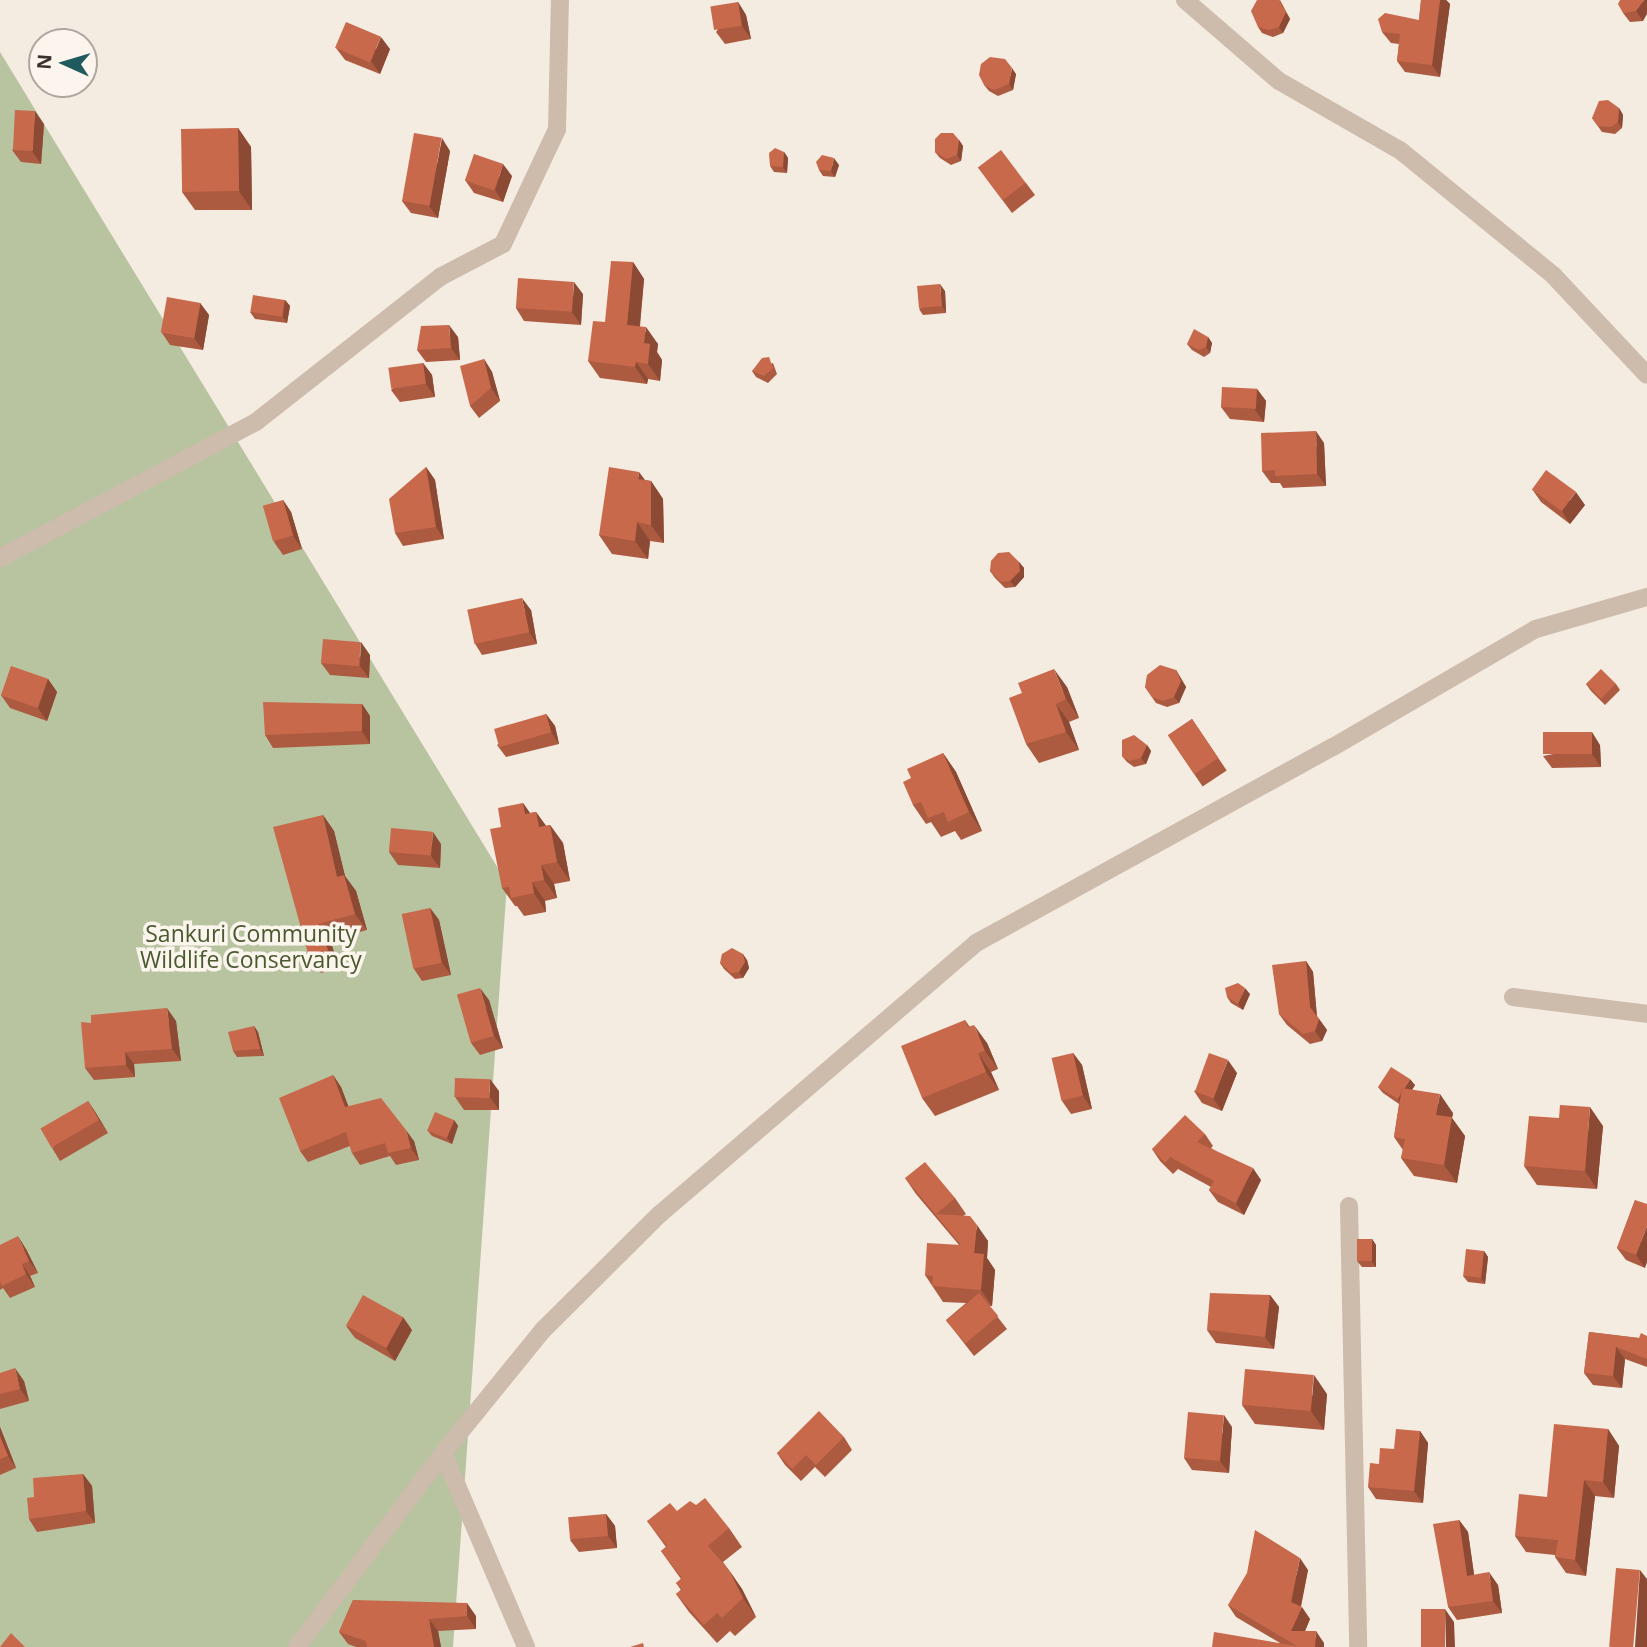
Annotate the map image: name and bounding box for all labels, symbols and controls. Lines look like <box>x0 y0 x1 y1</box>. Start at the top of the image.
north arrow <box>28 28 98 98</box>
text: N <box>31 53 58 70</box>
park label: Sankuri Community Wildlife Conservancy <box>140 919 362 973</box>

